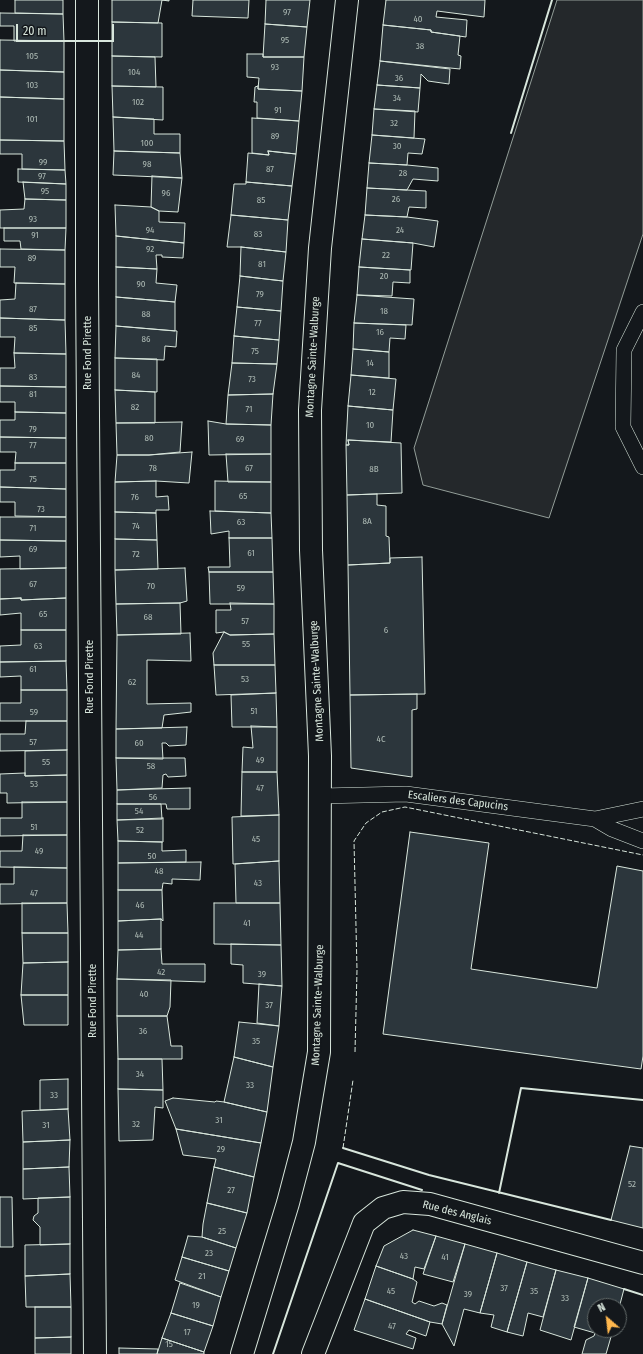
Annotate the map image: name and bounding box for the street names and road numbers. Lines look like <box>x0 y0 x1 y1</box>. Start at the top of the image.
street label: Montagne Sainte-Walburge <box>303 296 323 418</box>
street label: Rue Fond Pirette <box>81 316 95 390</box>
street label: Montagne Sainte-Walburge <box>307 620 327 742</box>
street label: Rue Fond Pirette <box>83 640 97 714</box>
street label: Escaliers des Capucins <box>407 788 509 814</box>
street label: Montagne Sainte-Walburge <box>309 944 327 1066</box>
street label: Rue Fond Pirette <box>86 964 100 1038</box>
street label: Rue des Anglais <box>421 1198 493 1228</box>

